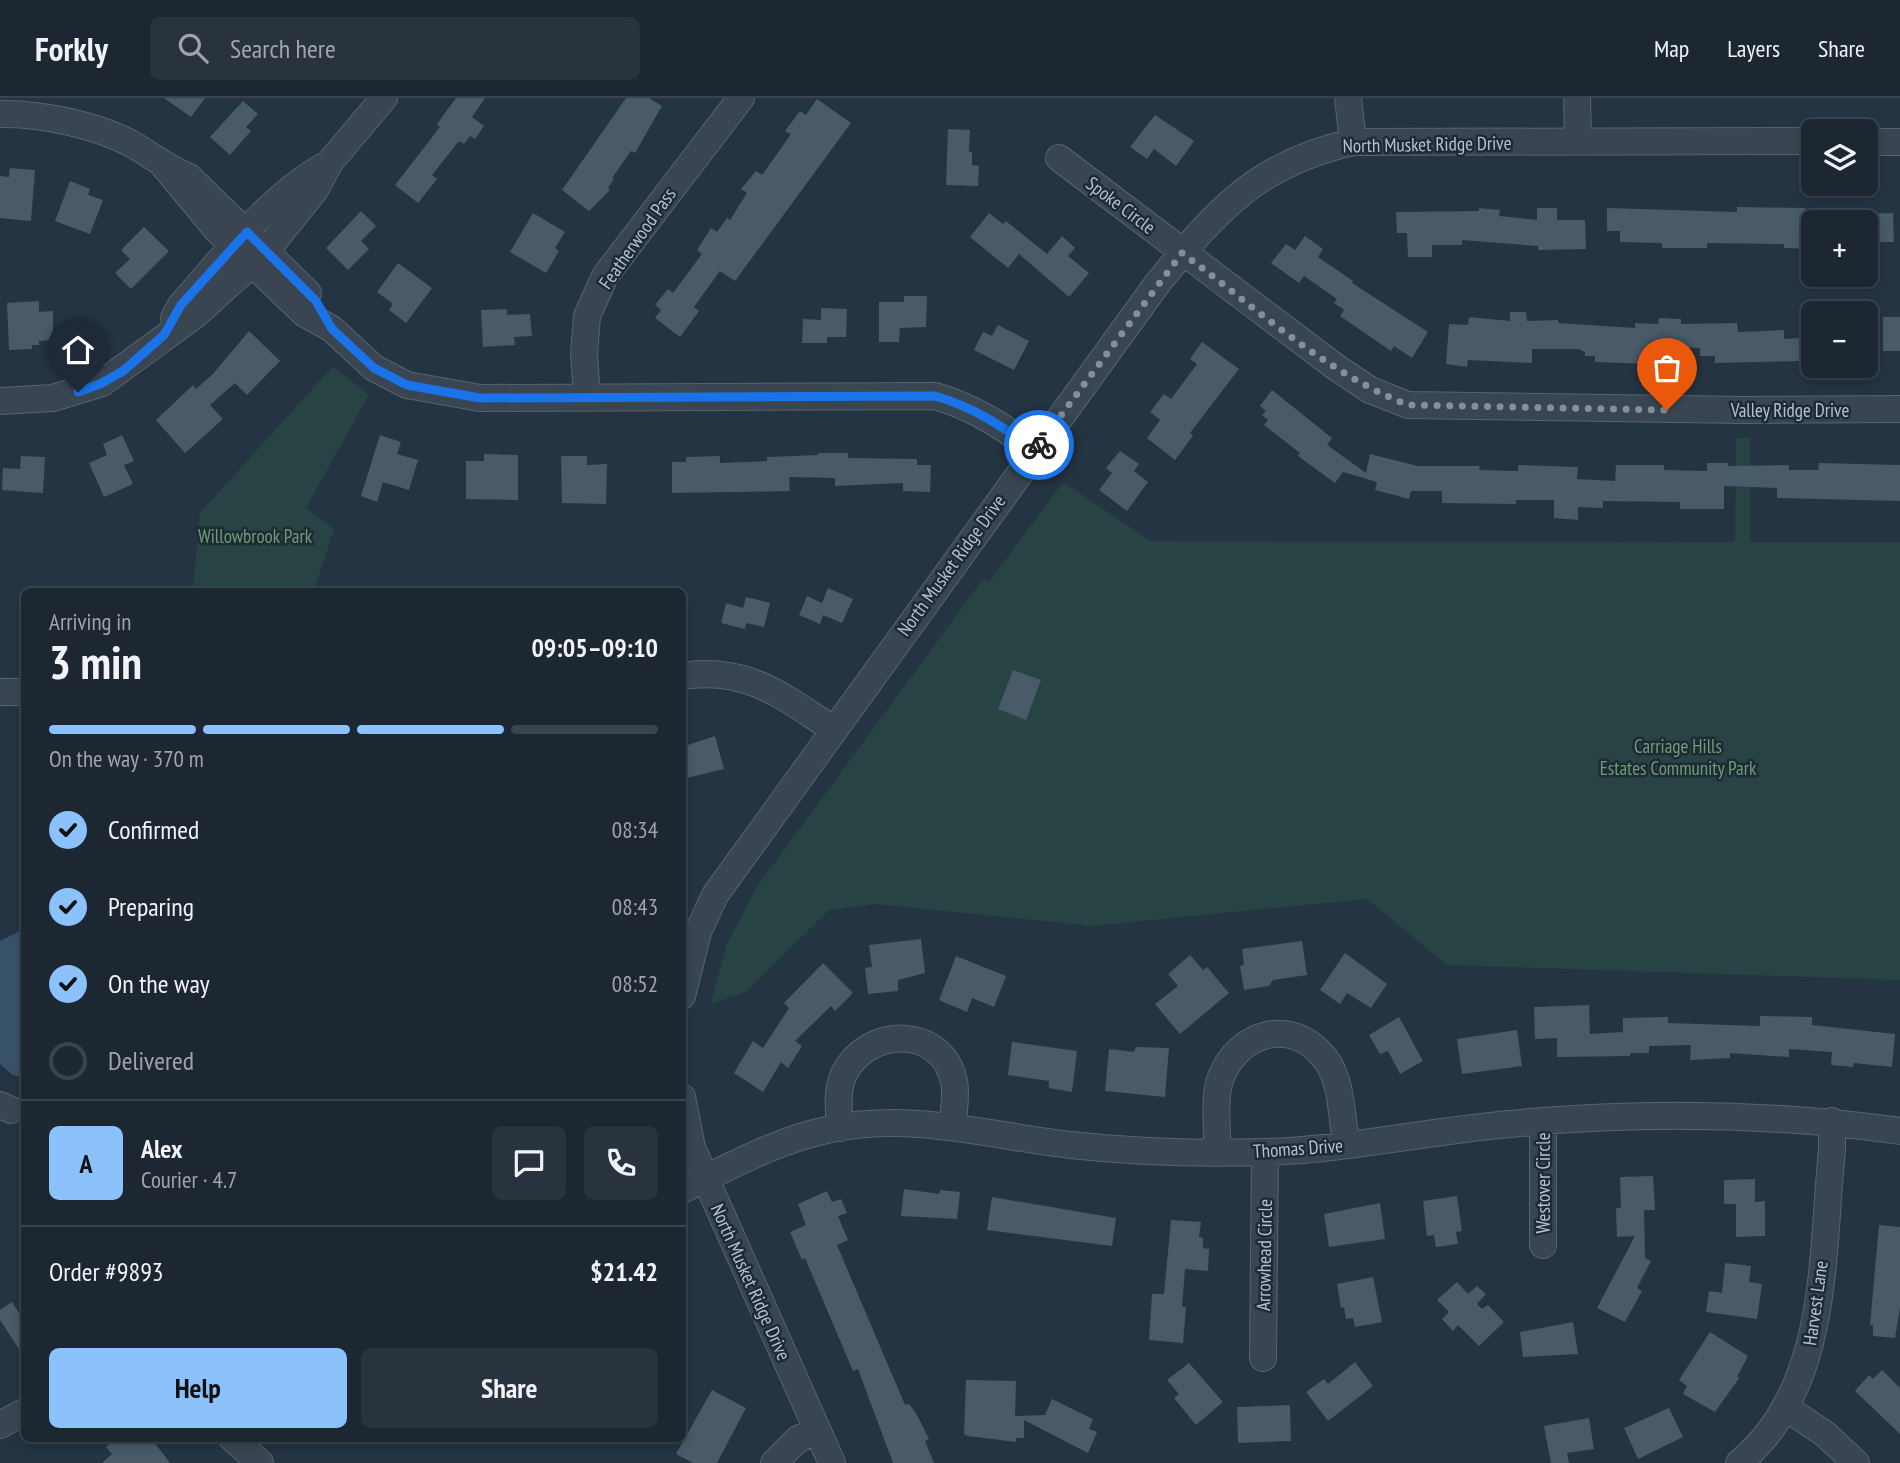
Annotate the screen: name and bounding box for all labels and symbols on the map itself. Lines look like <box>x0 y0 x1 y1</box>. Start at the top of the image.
street label: North Musket Ridge Drive <box>1342 131 1512 157</box>
street label: Spoke Circle <box>1082 171 1161 239</box>
street label: Featherwood Pass <box>593 183 681 293</box>
pin <box>48 320 108 392</box>
pin <box>1637 338 1697 410</box>
street label: Valley Ridge Drive <box>1730 398 1849 422</box>
courier <box>1004 410 1074 480</box>
street label: North Musket Ridge Drive <box>892 490 1010 640</box>
park label: Willowbrook Park <box>198 524 313 548</box>
park label: Carriage Hills Estates Community Park <box>1600 734 1757 780</box>
street label: Westover Circle <box>1531 1132 1555 1233</box>
street label: Thomas Drive <box>1252 1133 1344 1163</box>
street label: Arrowhead Circle <box>1251 1199 1277 1311</box>
street label: North Musket Ridge Drive <box>706 1200 796 1364</box>
street label: Harvest Lane <box>1797 1259 1833 1347</box>

